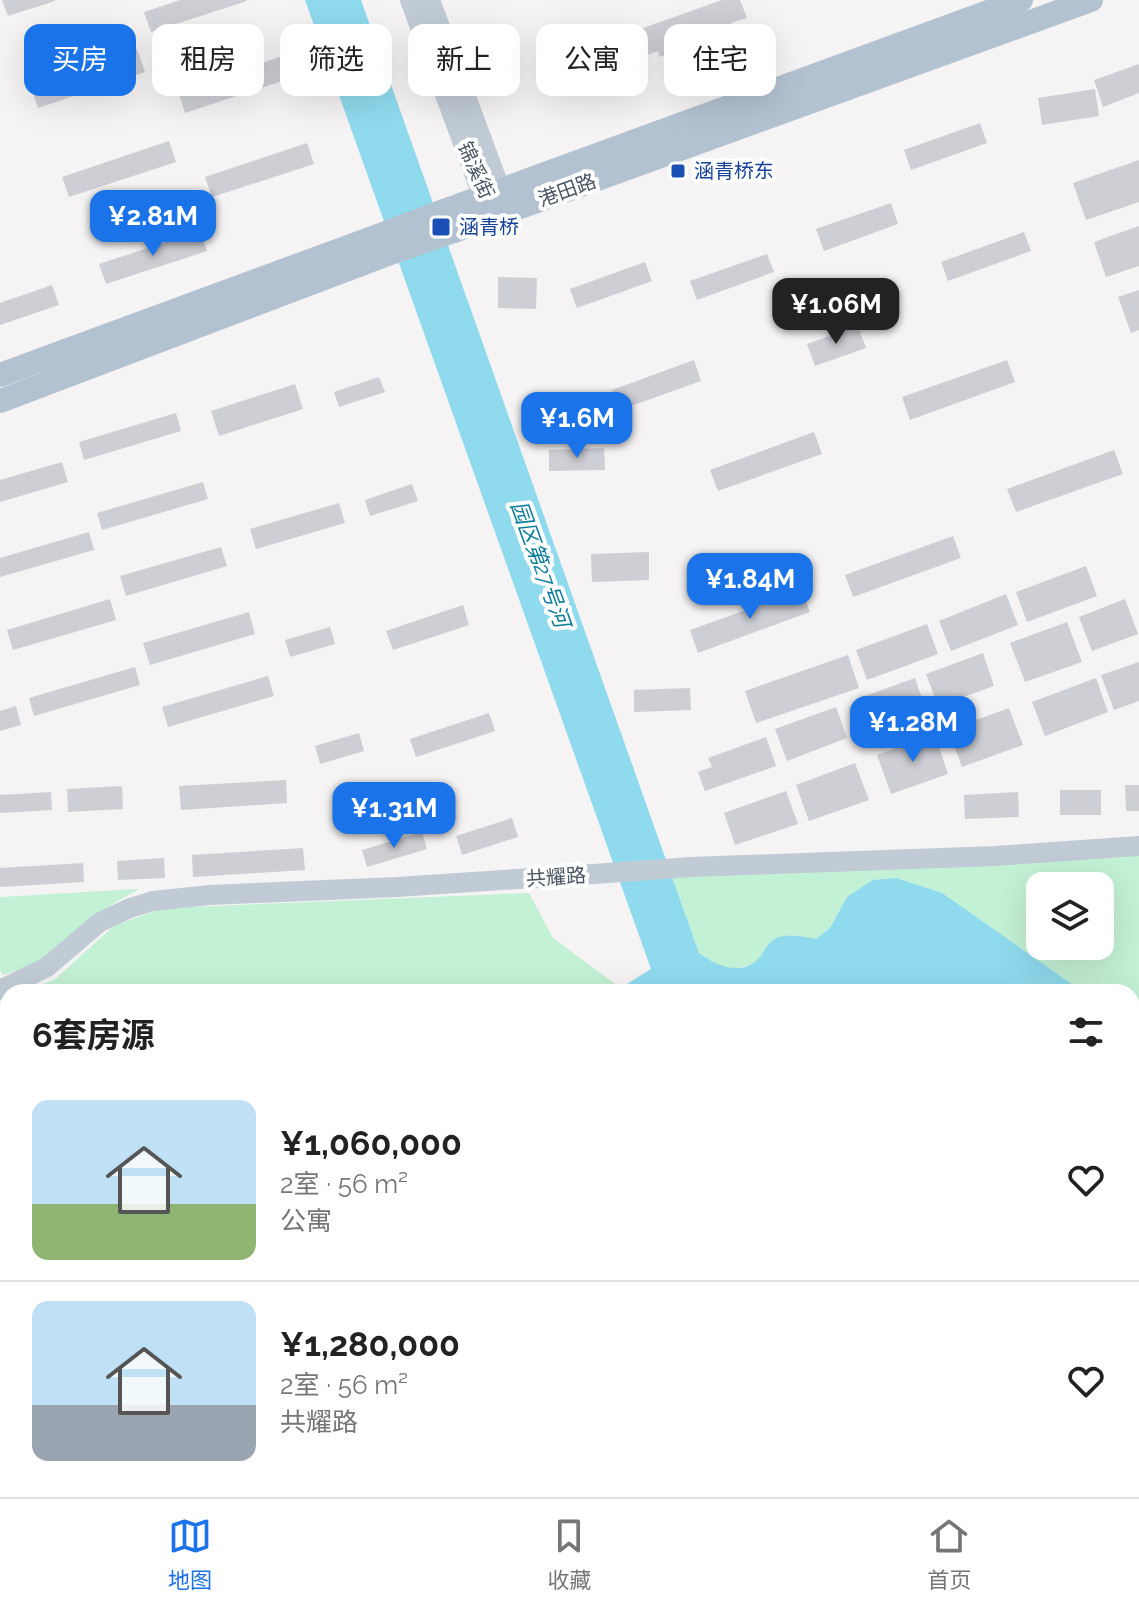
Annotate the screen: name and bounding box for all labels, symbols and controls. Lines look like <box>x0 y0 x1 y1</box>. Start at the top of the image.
chip: 买房 <box>24 24 136 96</box>
chip: 租房 <box>152 24 264 96</box>
chip: 筛选 <box>280 24 392 96</box>
chip: 新上 <box>408 24 520 96</box>
chip: 公寓 <box>536 24 648 96</box>
chip: 住宅 <box>664 24 776 96</box>
street label: 锦溪街 <box>453 138 499 202</box>
place label: 涵青桥东 <box>694 159 774 183</box>
marker: 涵青桥东 <box>669 162 687 180</box>
street label: 港田路 <box>535 168 599 212</box>
pin: ¥2.81M <box>88 190 218 258</box>
text: ¥2.81M <box>108 201 198 231</box>
place label: 涵青桥 <box>459 215 519 239</box>
marker: 涵青桥 <box>430 216 452 238</box>
pin: ¥1.06M <box>771 278 901 346</box>
text: ¥1.06M <box>790 289 882 319</box>
pin: ¥1.6M <box>521 392 633 460</box>
text: ¥1.6M <box>539 403 615 433</box>
water label: 园区第27号河 <box>506 497 577 634</box>
pin: ¥1.84M <box>685 553 815 621</box>
text: ¥1.84M <box>705 564 795 594</box>
pin: ¥1.28M <box>848 696 978 764</box>
text: ¥1.28M <box>868 707 958 737</box>
pin: ¥1.31M <box>329 782 459 850</box>
text: ¥1.31M <box>350 793 438 823</box>
street label: 共耀路 <box>525 863 587 891</box>
map controls <box>1026 872 1114 960</box>
button: layers <box>1026 872 1114 960</box>
icon: filters <box>1064 1010 1108 1054</box>
text: 6套房源 <box>32 1015 155 1055</box>
text: ¥1,060,000 <box>280 1123 462 1163</box>
icon: home <box>96 1132 192 1228</box>
icon: heart <box>1064 1158 1108 1202</box>
text: 2室 · 56 m² <box>280 1169 408 1199</box>
text: 公寓 <box>280 1206 332 1236</box>
text: ¥1,280,000 <box>280 1324 460 1364</box>
icon: home <box>96 1333 192 1429</box>
icon: heart <box>1064 1359 1108 1403</box>
text: 2室 · 56 m² <box>280 1370 408 1400</box>
text: 共耀路 <box>280 1407 358 1437</box>
tab: 地图 <box>168 1514 212 1594</box>
tab: 收藏 <box>547 1514 591 1594</box>
tab: 首页 <box>927 1514 971 1594</box>

